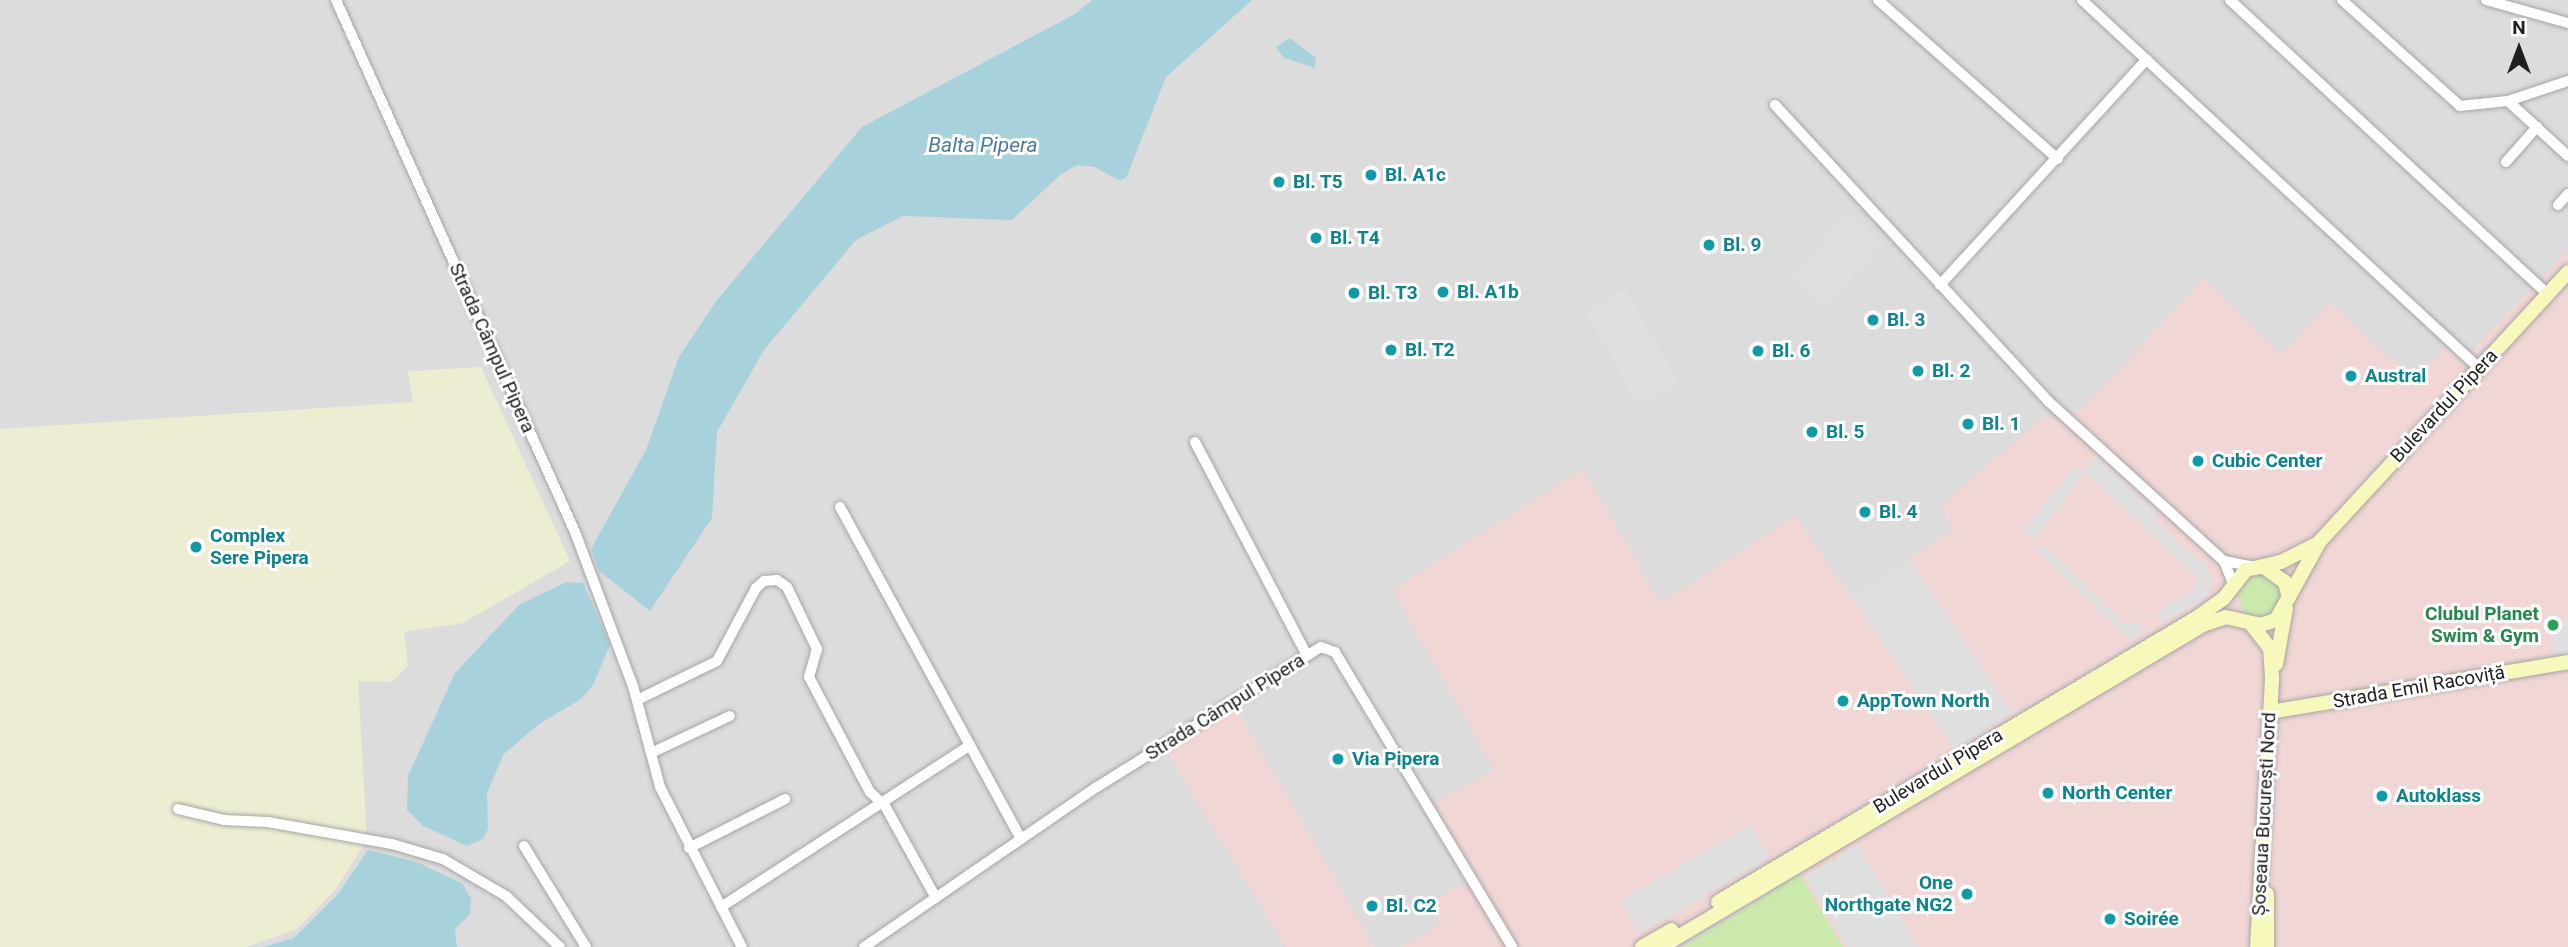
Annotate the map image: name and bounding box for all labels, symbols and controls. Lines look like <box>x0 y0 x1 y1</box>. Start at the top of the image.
north arrow <box>2484 14 2554 84</box>
text: N <box>2512 16 2526 39</box>
water label: Balta Pipera <box>928 132 1038 158</box>
place label: Bl. A1c <box>1385 164 1446 186</box>
marker: Bl. A1c <box>1363 167 1379 183</box>
place label: Bl. T5 <box>1293 171 1343 193</box>
marker: Bl. T5 <box>1271 174 1287 190</box>
place label: Bl. T4 <box>1330 227 1380 249</box>
marker: Bl. T4 <box>1308 230 1324 246</box>
place label: Bl. 9 <box>1723 234 1761 256</box>
marker: Bl. 9 <box>1701 237 1717 253</box>
street label: Strada Câmpul Pipera <box>444 260 540 436</box>
place label: Bl. A1b <box>1457 281 1519 303</box>
place label: Bl. T3 <box>1368 282 1418 304</box>
marker: Bl. A1b <box>1435 284 1451 300</box>
marker: Bl. T3 <box>1346 285 1362 301</box>
place label: Bl. 3 <box>1887 309 1925 331</box>
marker: Bl. 3 <box>1865 312 1881 328</box>
place label: Bl. T2 <box>1405 339 1455 361</box>
place label: Bl. 6 <box>1772 340 1810 362</box>
marker: Bl. T2 <box>1383 342 1399 358</box>
marker: Bl. 6 <box>1750 343 1766 359</box>
street label: Bulevardul Pipera <box>2386 345 2502 467</box>
place label: Bl. 2 <box>1932 360 1970 382</box>
marker: Bl. 2 <box>1910 363 1926 379</box>
place label: Austral <box>2365 365 2426 387</box>
marker: Austral <box>2343 368 2359 384</box>
place label: Bl. 1 <box>1982 413 2020 435</box>
marker: Bl. 1 <box>1960 416 1976 432</box>
place label: Bl. 5 <box>1826 421 1864 443</box>
marker: Bl. 5 <box>1804 424 1820 440</box>
place label: Cubic Center <box>2212 450 2322 472</box>
marker: Cubic Center <box>2190 453 2206 469</box>
place label: Bl. 4 <box>1879 501 1917 523</box>
marker: Bl. 4 <box>1857 504 1873 520</box>
place label: Complex Sere Pipera <box>210 525 309 569</box>
marker: Complex Sere Pipera <box>188 539 204 555</box>
place label: Clubul Planet Swim & Gym <box>2425 603 2539 647</box>
marker: Clubul Planet Swim & Gym <box>2545 617 2561 633</box>
street label: Strada Câmpul Pipera <box>1141 649 1309 765</box>
street label: Strada Emil Racoviță <box>2331 661 2507 713</box>
place label: AppTown North <box>1857 690 1990 712</box>
marker: AppTown North <box>1835 693 1851 709</box>
street label: Șoseaua București Nord <box>2247 712 2281 916</box>
street label: Bulevardul Pipera <box>1869 723 2007 819</box>
place label: Via Pipera <box>1352 748 1439 770</box>
marker: Via Pipera <box>1330 751 1346 767</box>
place label: North Center <box>2062 782 2172 804</box>
marker: North Center <box>2040 785 2056 801</box>
place label: Autoklass <box>2396 785 2481 807</box>
marker: Autoklass <box>2374 788 2390 804</box>
place label: One Northgate NG2 <box>1825 872 1953 916</box>
marker: One Northgate NG2 <box>1959 886 1975 902</box>
place label: Bl. C2 <box>1386 895 1437 917</box>
marker: Bl. C2 <box>1364 898 1380 914</box>
place label: Soirée <box>2124 908 2179 930</box>
marker: Soirée <box>2102 911 2118 927</box>

